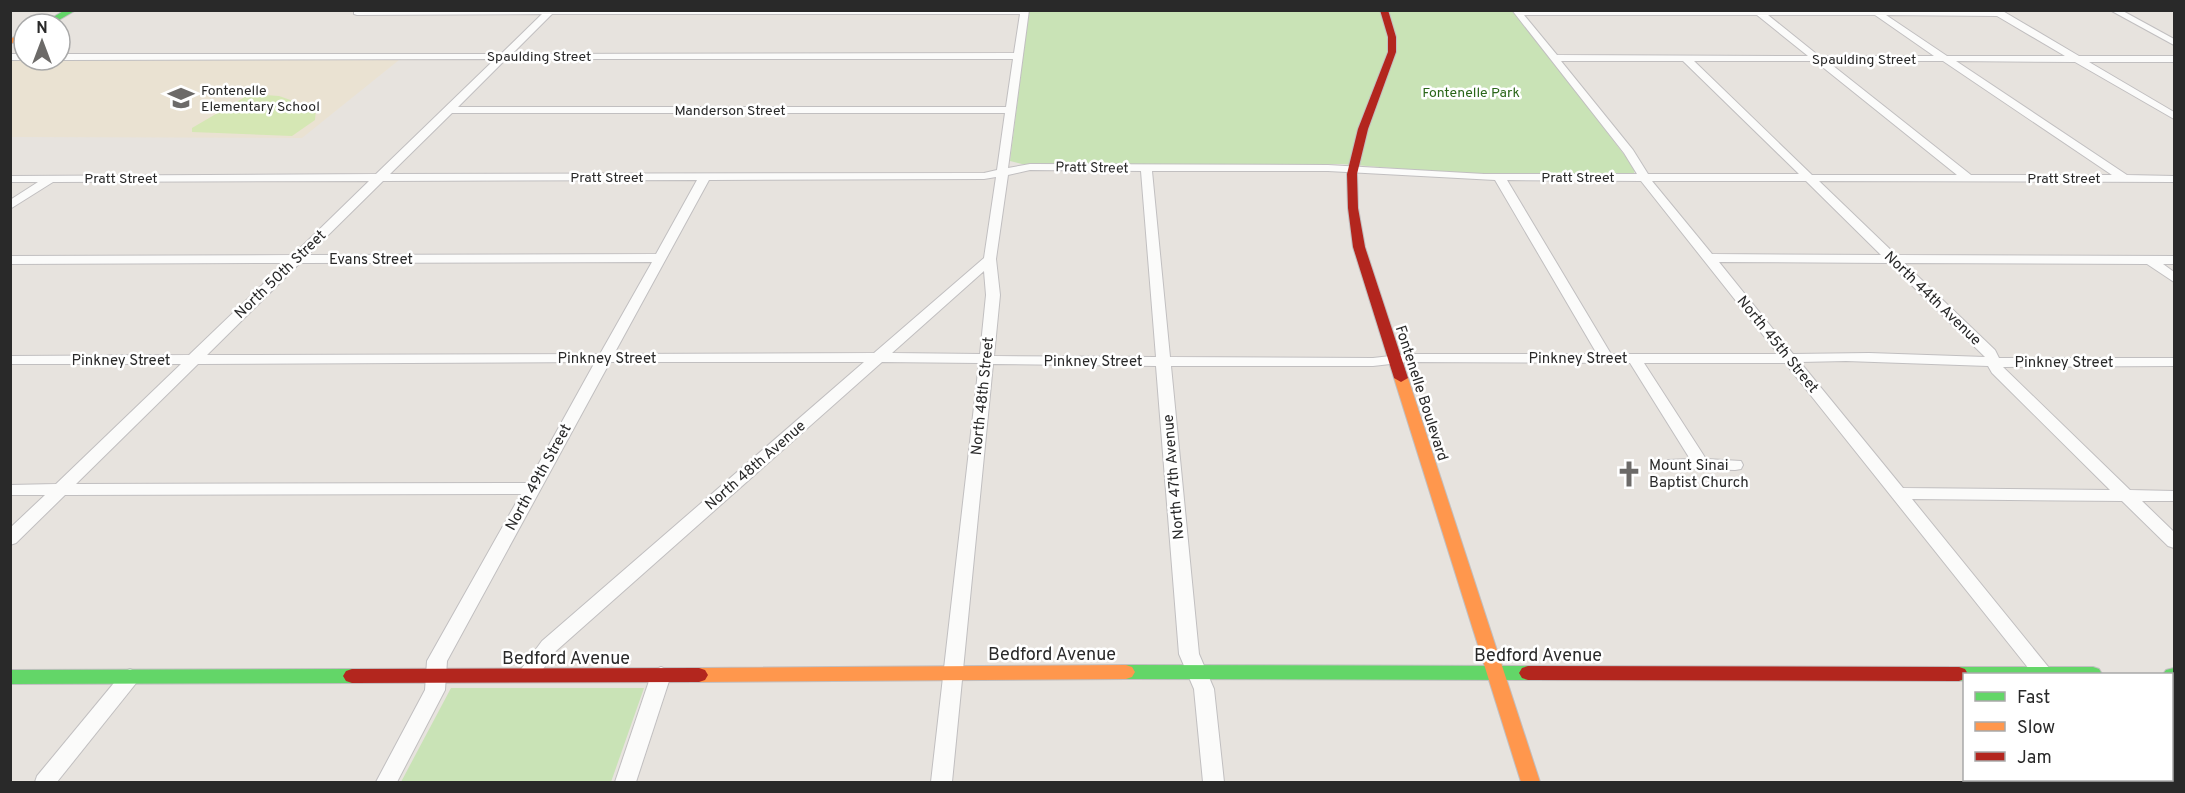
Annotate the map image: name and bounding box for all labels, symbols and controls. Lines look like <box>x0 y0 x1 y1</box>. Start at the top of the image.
north arrow <box>12 12 72 72</box>
text: N <box>36 19 48 39</box>
street label: Spaulding Street <box>487 49 591 66</box>
street label: Spaulding Street <box>1812 52 1916 69</box>
school or university icon: Fontenelle Elementary School <box>166 83 196 113</box>
place label: Fontenelle Elementary School <box>201 83 320 116</box>
park label: Fontenelle Park <box>1422 85 1520 102</box>
street label: Manderson Street <box>674 103 786 120</box>
street label: Pratt Street <box>1055 159 1129 178</box>
street label: Pratt Street <box>570 170 644 187</box>
street label: Pratt Street <box>1541 170 1615 187</box>
street label: Pratt Street <box>84 171 158 188</box>
street label: Pratt Street <box>2027 171 2101 188</box>
street label: North 50th Street <box>231 227 331 324</box>
street label: North 44th Avenue <box>1879 248 1985 350</box>
street label: Evans Street <box>329 251 413 270</box>
street label: North 45th Street <box>1732 292 1822 397</box>
street label: Fontenelle Boulevard <box>1390 323 1451 464</box>
street label: North 48th Street <box>968 336 999 456</box>
street label: Pinkney Street <box>558 350 656 369</box>
street label: Pinkney Street <box>1529 350 1627 369</box>
street label: Pinkney Street <box>72 352 170 371</box>
street label: Pinkney Street <box>1044 353 1142 372</box>
street label: Pinkney Street <box>2015 354 2113 373</box>
street label: North 47th Avenue <box>1160 413 1189 540</box>
street label: North 48th Avenue <box>702 417 810 515</box>
street label: North 49th Street <box>502 421 576 534</box>
place label: Mount Sinai Baptist Church <box>1649 457 1749 493</box>
church icon: Mount Sinai Baptist Church <box>1614 459 1644 489</box>
street label: Bedford Avenue <box>988 644 1116 667</box>
street label: Bedford Avenue <box>1474 645 1602 668</box>
street label: Bedford Avenue <box>502 648 630 671</box>
legend <box>1963 673 2173 781</box>
text: Fast <box>2017 687 2050 710</box>
text: Slow <box>2017 717 2055 740</box>
text: Jam <box>2017 747 2052 770</box>

